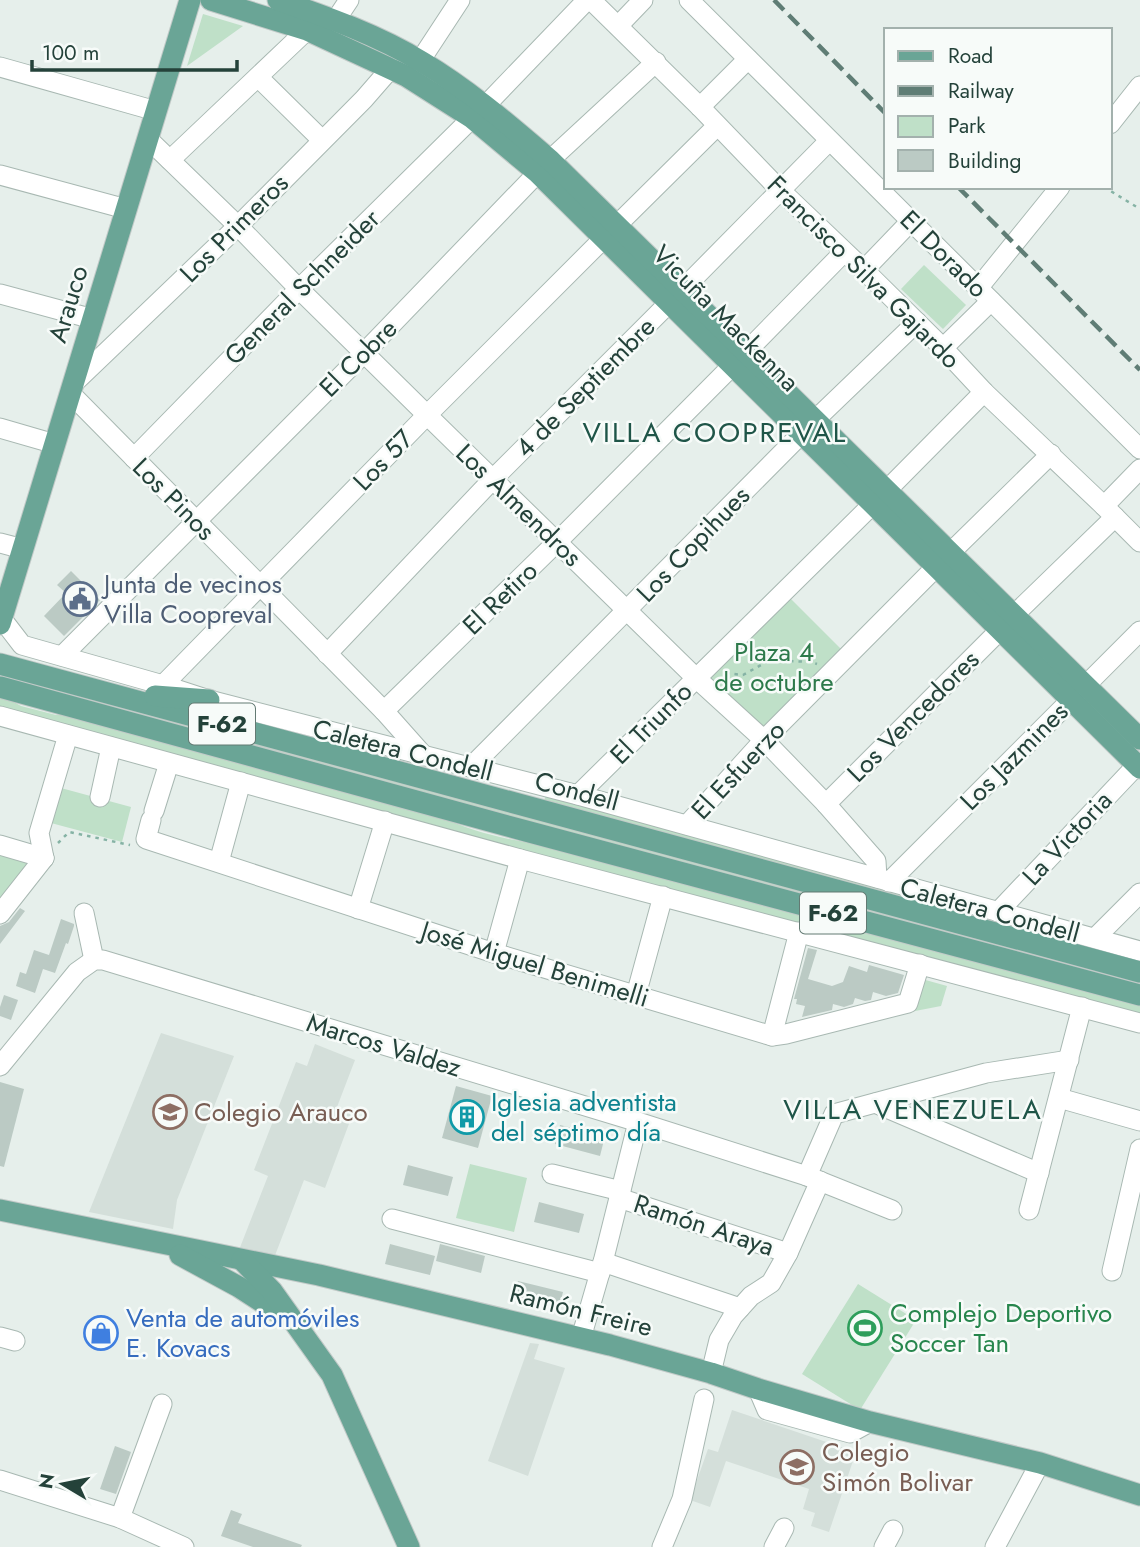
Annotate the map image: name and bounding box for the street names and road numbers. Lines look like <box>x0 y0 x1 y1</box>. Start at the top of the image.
street label: Los Primeros <box>171 165 297 291</box>
street label: Francisco Silva Gajardo <box>759 167 969 377</box>
street label: General Schneider <box>215 200 389 374</box>
street label: El Dorado <box>892 202 996 306</box>
street label: Vicuña Mackenna <box>644 236 808 400</box>
street label: Arauco <box>38 261 98 347</box>
street label: 4 de Septiembre <box>506 308 664 466</box>
street label: El Cobre <box>310 310 406 406</box>
street label: Los 57 <box>344 420 422 499</box>
street label: Los Almendros <box>447 435 591 575</box>
street label: Los Pinos <box>124 449 224 549</box>
street label: Los Copihues <box>628 477 758 611</box>
street label: El Retiro <box>454 552 546 644</box>
street label: Los Vencedores <box>838 641 988 791</box>
street label: El Triunfo <box>601 673 701 773</box>
street label: Los Jazmines <box>951 693 1077 819</box>
road number: F-62 <box>189 704 255 744</box>
street label: Caletera Condell <box>309 709 497 791</box>
street label: El Esfuerzo <box>682 712 794 828</box>
street label: Condell <box>531 762 623 820</box>
street label: La Victoria <box>1013 782 1121 894</box>
street label: Caletera Condell <box>896 868 1084 952</box>
road number: F-62 <box>800 892 866 933</box>
street label: José Miguel Benimelli <box>414 910 654 1017</box>
street label: Marcos Valdez <box>302 1003 466 1087</box>
street label: Ramón Araya <box>629 1184 779 1266</box>
street label: Ramón Freire <box>506 1274 656 1346</box>

